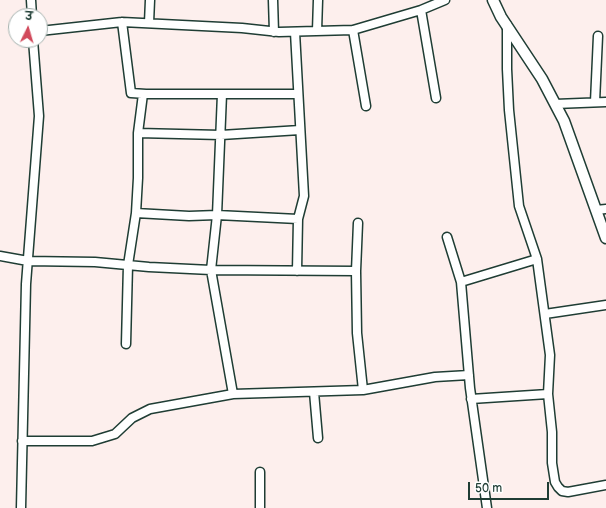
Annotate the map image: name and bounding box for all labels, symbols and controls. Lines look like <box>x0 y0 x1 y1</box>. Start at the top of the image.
north arrow <box>8 8 48 48</box>
text: उ <box>25 10 33 23</box>
scale bar <box>470 474 551 500</box>
text: 50 m <box>475 481 502 496</box>

